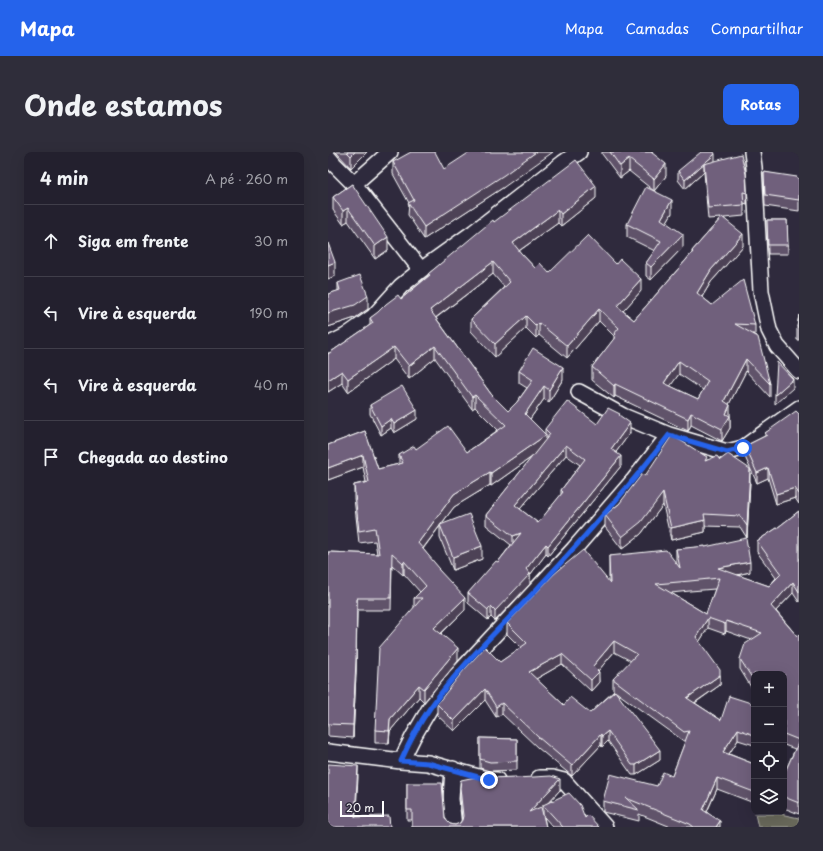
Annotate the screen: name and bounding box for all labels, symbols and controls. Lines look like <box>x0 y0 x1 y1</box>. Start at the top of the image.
text: Mapa <box>20 14 75 42</box>
text: Mapa <box>565 18 603 39</box>
text: Camadas <box>625 18 689 39</box>
text: Compartilhar <box>711 18 803 39</box>
text: Onde estamos <box>24 83 223 126</box>
button: Rotas <box>723 84 799 125</box>
text: 4 min <box>40 165 88 191</box>
text: A pé · 260 m <box>205 169 288 188</box>
text: Siga em frente <box>78 229 188 252</box>
icon: ahead <box>40 230 62 252</box>
text: 30 m <box>254 231 288 250</box>
text: Vire à esquerda <box>78 301 197 324</box>
icon: left <box>40 302 62 324</box>
text: 190 m <box>249 303 288 322</box>
text: Vire à esquerda <box>78 373 197 396</box>
icon: left <box>40 374 62 396</box>
text: 40 m <box>254 375 288 394</box>
route start <box>734 439 752 457</box>
text: Chegada ao destino <box>78 445 228 468</box>
icon: arrive <box>40 446 62 468</box>
map controls <box>751 671 787 815</box>
button: + <box>751 671 787 707</box>
button: − <box>751 707 787 743</box>
button: locate <box>751 743 787 779</box>
route end <box>480 771 498 789</box>
button: layers <box>751 779 787 815</box>
scale bar <box>340 799 384 818</box>
text: 20 m <box>346 799 374 816</box>

